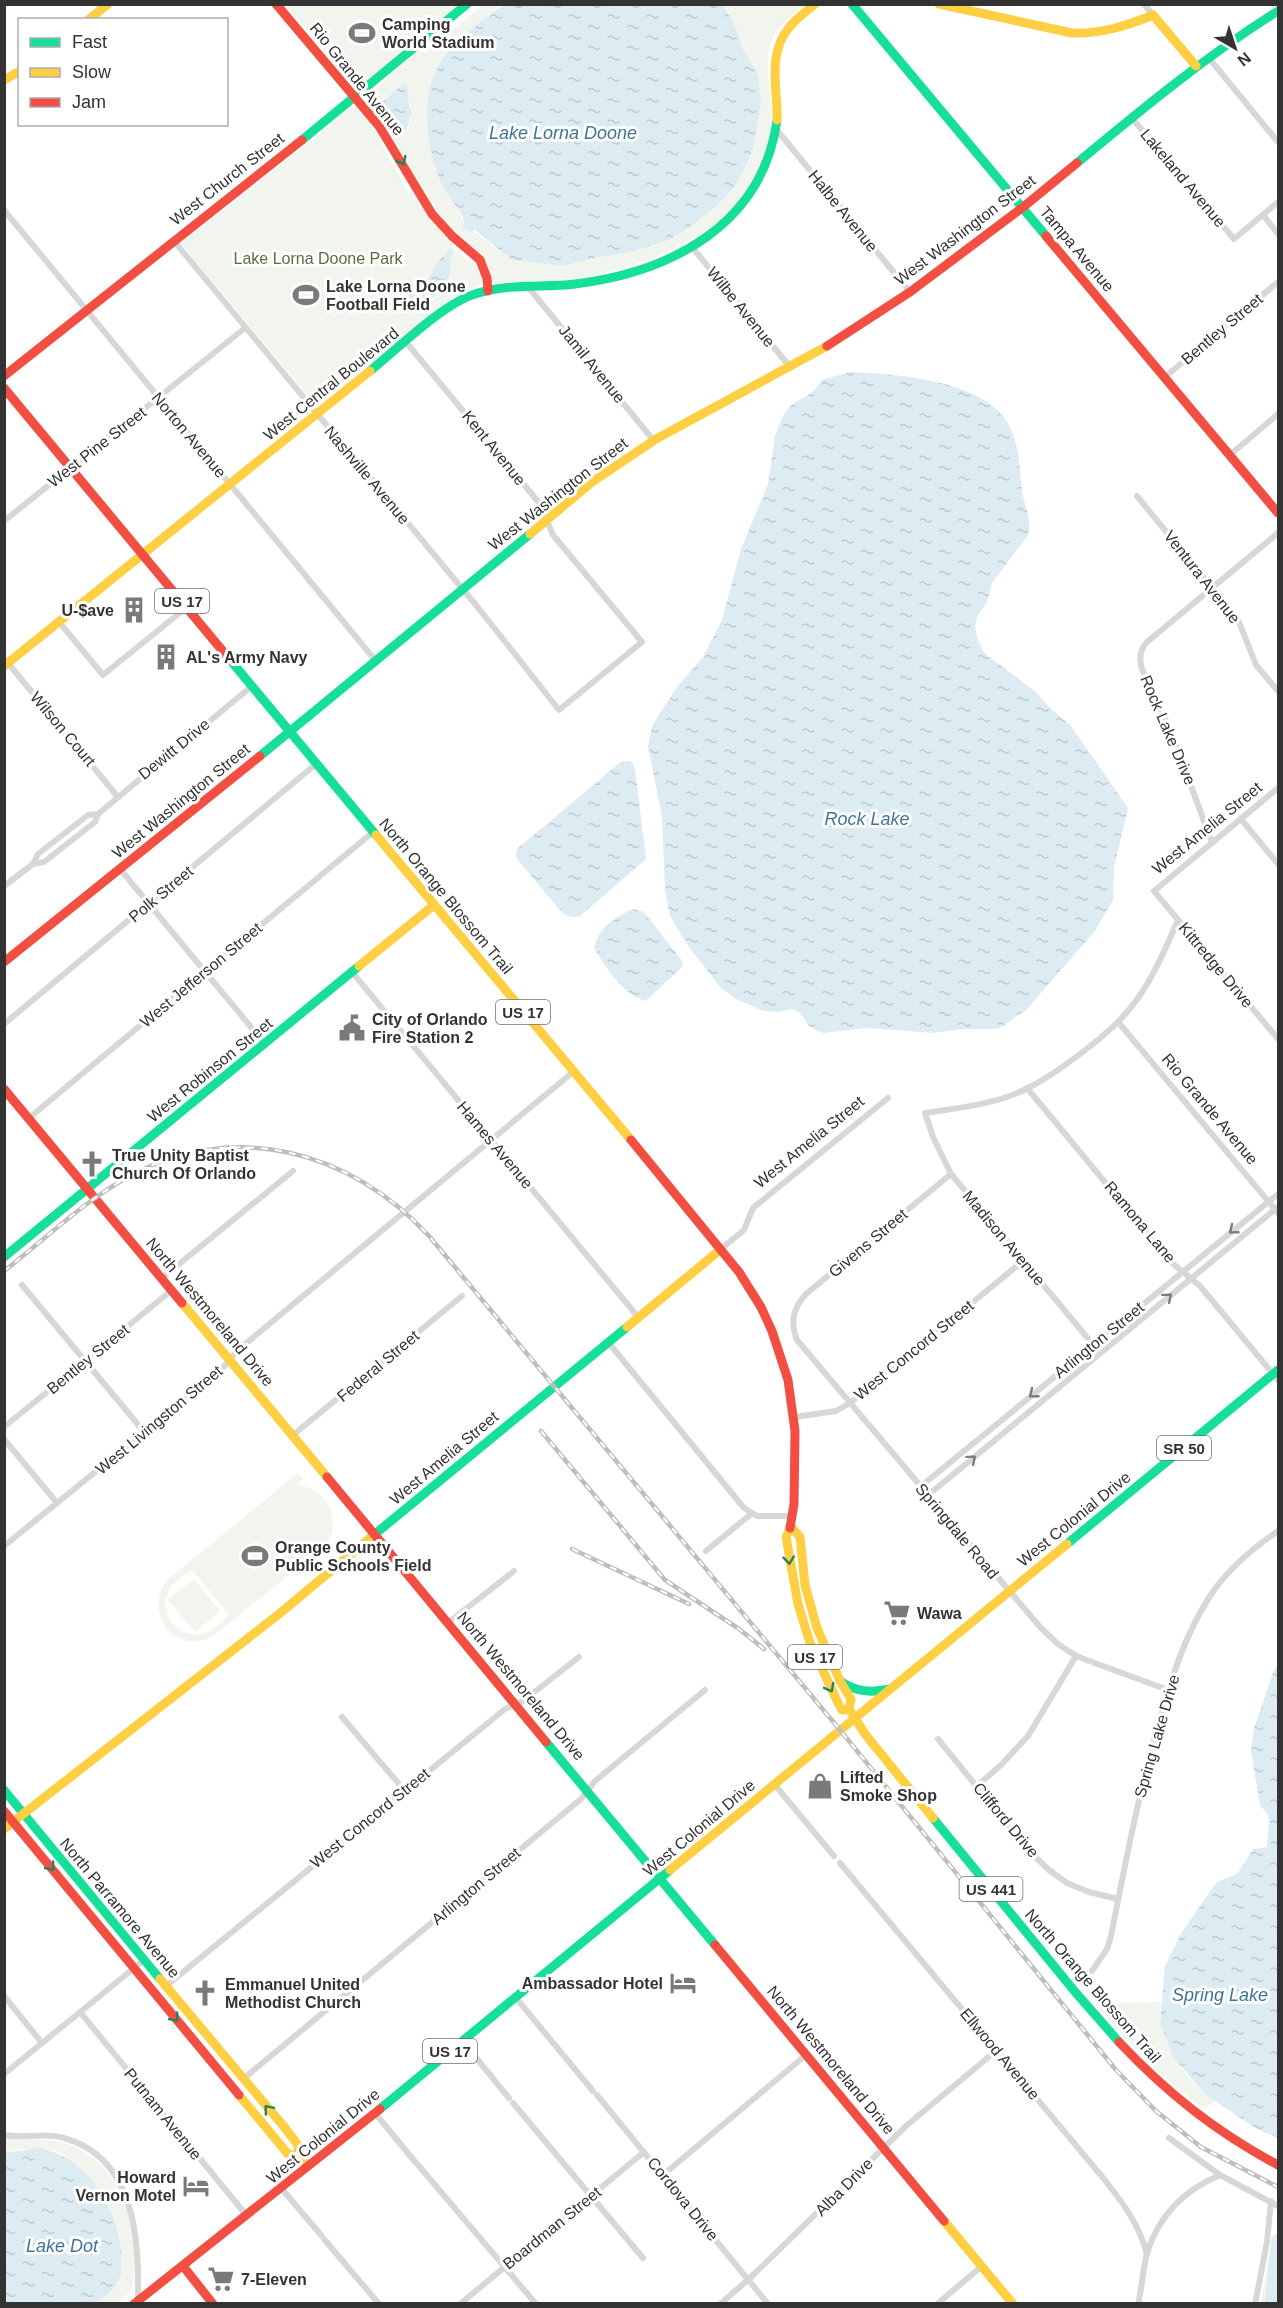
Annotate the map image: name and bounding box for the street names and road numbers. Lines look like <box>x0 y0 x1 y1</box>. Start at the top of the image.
street label: Rio Grande Avenue <box>307 19 408 139</box>
street label: Lakeland Avenue <box>1137 126 1229 230</box>
street label: West Church Street <box>167 129 288 229</box>
street label: Halbe Avenue <box>805 167 881 255</box>
street label: West Washington Street <box>891 171 1039 288</box>
street label: Tampa Avenue <box>1037 203 1118 295</box>
street label: Wilbe Avenue <box>704 264 778 350</box>
street label: Bentley Street <box>1178 290 1266 368</box>
street label: Jamil Avenue <box>556 322 629 406</box>
street label: West Central Boulevard <box>260 324 402 444</box>
street label: Norton Avenue <box>149 389 230 481</box>
street label: West Pine Street <box>45 403 150 491</box>
street label: Kent Avenue <box>459 408 529 489</box>
street label: Nashville Avenue <box>321 423 413 527</box>
street label: West Washington Street <box>485 434 631 554</box>
street label: Ventura Avenue <box>1161 527 1243 627</box>
road number: US 17 <box>155 589 209 613</box>
street label: Rock Lake Drive <box>1137 673 1199 787</box>
street label: Wilson Court <box>27 688 99 770</box>
street label: Dewitt Drive <box>135 715 213 783</box>
street label: West Washington Street <box>109 740 253 862</box>
street label: West Amelia Street <box>1149 778 1266 877</box>
street label: North Orange Blossom Trail <box>376 815 516 977</box>
street label: Polk Street <box>126 862 197 926</box>
street label: West Jefferson Street <box>137 919 266 1031</box>
street label: Kittredge Drive <box>1175 919 1257 1011</box>
road number: US 17 <box>496 1000 550 1024</box>
street label: West Robinson Street <box>144 1014 276 1125</box>
street label: Rio Grande Avenue <box>1159 1050 1261 1168</box>
street label: West Amelia Street <box>751 1092 868 1191</box>
street label: Hames Avenue <box>454 1098 536 1192</box>
street label: Ramona Lane <box>1101 1178 1179 1266</box>
street label: Madison Avenue <box>960 1187 1049 1289</box>
street label: Givens Street <box>825 1205 911 1281</box>
street label: North Westmoreland Drive <box>143 1234 277 1390</box>
street label: West Concord Street <box>851 1296 977 1403</box>
street label: Arlington Street <box>1051 1298 1148 1381</box>
street label: Bentley Street <box>44 1320 133 1397</box>
street label: Federal Street <box>334 1327 423 1405</box>
street label: West Livingston Street <box>92 1362 226 1478</box>
street label: West Amelia Street <box>387 1408 502 1508</box>
road number: SR 50 <box>1157 1436 1211 1460</box>
street label: West Colonial Drive <box>1014 1468 1134 1570</box>
street label: Springdale Road <box>912 1480 1002 1582</box>
street label: North Westmoreland Drive <box>454 1608 588 1764</box>
road number: US 17 <box>788 1645 842 1669</box>
street label: Spring Lake Drive <box>1131 1672 1183 1799</box>
street label: West Concord Street <box>307 1764 433 1871</box>
street label: West Colonial Drive <box>640 1776 758 1880</box>
street label: Clifford Drive <box>970 1779 1042 1861</box>
street label: North Parramore Avenue <box>57 1835 183 1981</box>
street label: Arlington Street <box>428 1844 524 1928</box>
road number: US 441 <box>960 1877 1022 1901</box>
street label: North Orange Blossom Trail <box>1022 1906 1164 2066</box>
street label: North Westmoreland Drive <box>764 1982 898 2138</box>
street label: Ellwood Avenue <box>957 2005 1043 2103</box>
road number: US 17 <box>423 2039 477 2063</box>
street label: Putnam Avenue <box>121 2065 205 2163</box>
street label: West Colonial Drive <box>263 2085 383 2187</box>
street label: Cordova Drive <box>644 2154 722 2244</box>
street label: Alba Drive <box>812 2155 876 2219</box>
street label: Boardman Street <box>500 2183 605 2273</box>

